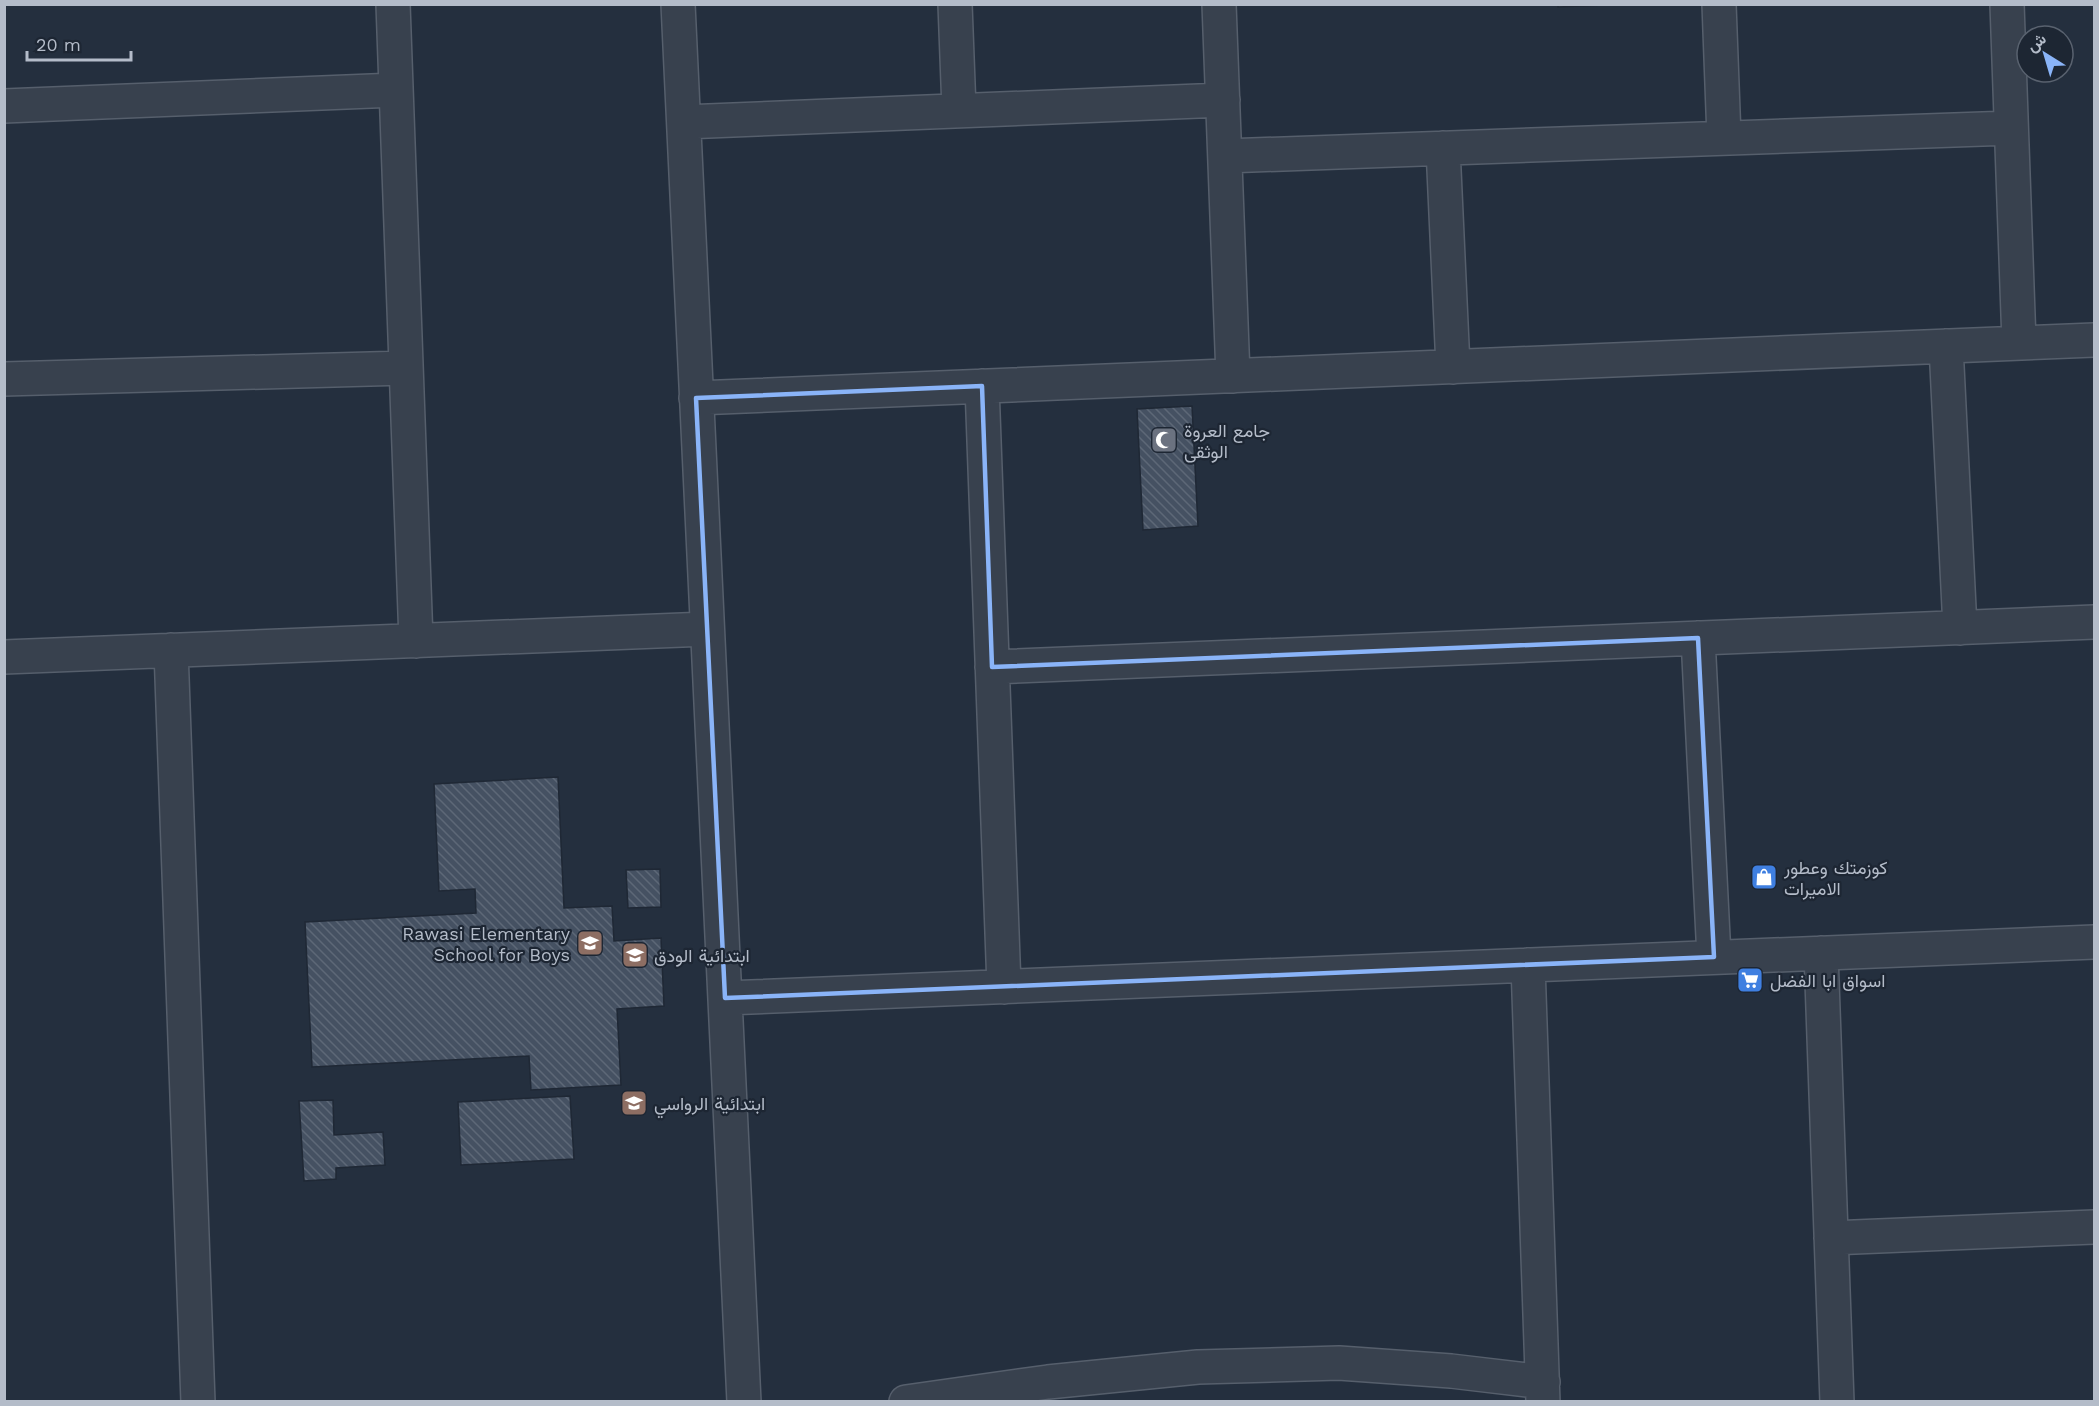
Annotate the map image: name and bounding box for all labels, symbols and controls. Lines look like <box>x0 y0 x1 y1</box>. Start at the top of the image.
scale bar <box>27 24 130 62</box>
north arrow <box>2015 24 2075 84</box>
text: ش <box>2023 29 2050 56</box>
text: 20 m <box>36 34 81 55</box>
place label: جامع العروة الوثقى <box>1184 420 1270 463</box>
mosque icon: جامع العروة الوثقى <box>1149 425 1179 455</box>
place label: كوزمتك وعطور الاميرات <box>1783 857 1887 900</box>
shop icon: كوزمتك وعطور الاميرات <box>1749 862 1779 892</box>
place label: Rawasi Elementary School for Boys <box>402 923 571 965</box>
school or university icon: Rawasi Elementary School for Boys <box>575 928 605 958</box>
school or university icon: ابتدائية الودق <box>620 940 650 970</box>
place label: ابتدائية الودق <box>654 945 750 967</box>
supermarket icon: اسواق ابا الفضل <box>1735 965 1765 995</box>
place label: اسواق ابا الفضل <box>1770 970 1885 992</box>
school or university icon: ابتدائية الرواسي <box>619 1088 649 1118</box>
place label: ابتدائية الرواسي <box>654 1093 765 1119</box>

